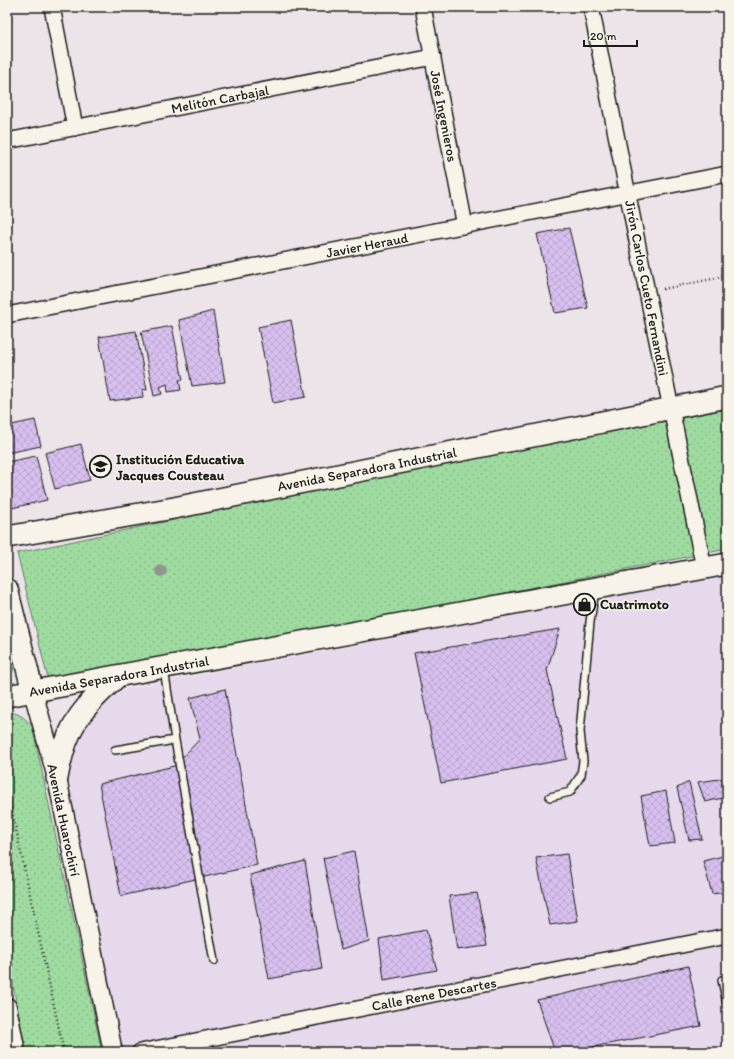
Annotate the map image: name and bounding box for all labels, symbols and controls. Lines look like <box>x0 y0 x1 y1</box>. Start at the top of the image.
scale bar <box>584 22 637 48</box>
text: 20 m <box>590 29 617 43</box>
street label: José Ingenieros <box>426 69 461 164</box>
street label: Melitón Carbajal <box>170 82 271 117</box>
street label: Jirón Carlos Cueto Fernandini <box>621 199 672 377</box>
street label: Javier Heraud <box>325 229 410 262</box>
street label: Avenida Separadora Industrial <box>276 444 458 495</box>
place label: Institución Educativa Jacques Cousteau <box>115 451 245 484</box>
school or university icon: Institución Educativa Jacques Cousteau <box>88 454 114 480</box>
shop icon: Cuatrimoto <box>571 591 597 617</box>
place label: Cuatrimoto <box>600 596 669 613</box>
street label: Avenida Separadora Industrial <box>28 652 210 701</box>
street label: Avenida Huarochirí <box>43 762 84 878</box>
street label: Calle Rene Descartes <box>370 974 498 1015</box>

